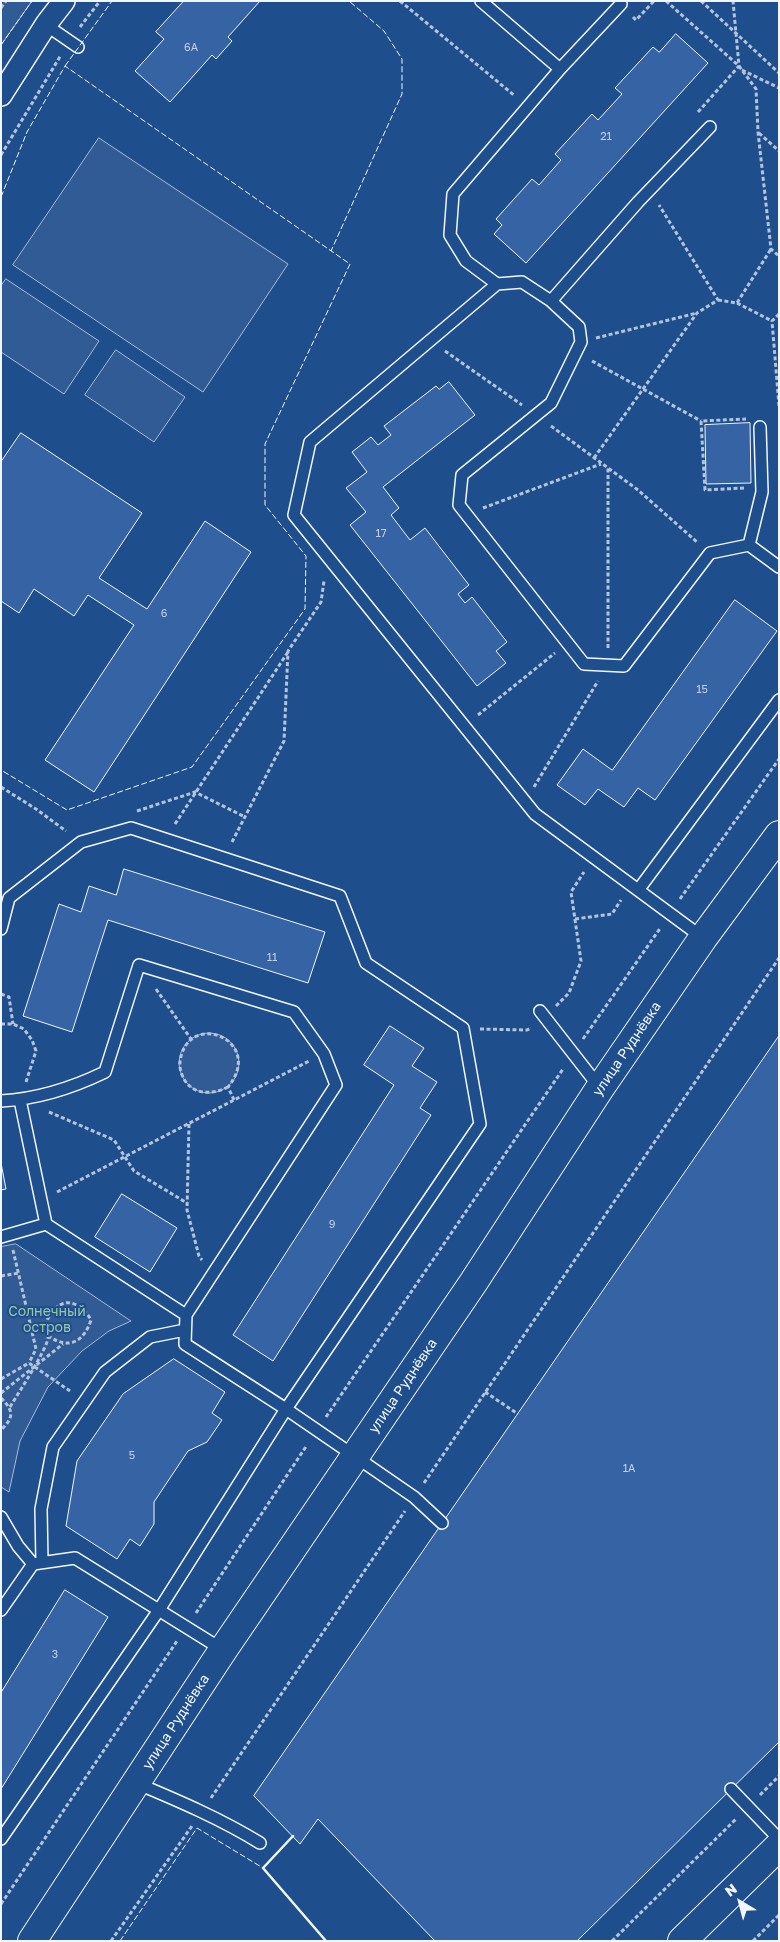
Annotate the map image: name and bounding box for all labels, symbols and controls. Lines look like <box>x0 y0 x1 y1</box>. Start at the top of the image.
house number: 6А <box>184 41 198 55</box>
house number: 21 <box>600 130 612 144</box>
house number: 17 <box>375 527 387 541</box>
house number: 6 <box>161 607 167 621</box>
house number: 15 <box>696 683 708 697</box>
house number: 11 <box>267 951 277 965</box>
street label: улица Руднёвка <box>589 999 665 1099</box>
house number: 9 <box>329 1218 335 1232</box>
park label: Солнечный остров <box>8 1304 86 1336</box>
street label: улица Руднёвка <box>365 1336 441 1436</box>
house number: 5 <box>129 1449 135 1463</box>
house number: 1А <box>623 1462 635 1476</box>
house number: 3 <box>52 1648 58 1662</box>
street label: улица Руднёвка <box>139 1671 213 1773</box>
north arrow <box>715 1877 765 1927</box>
text: N <box>721 1880 740 1900</box>

